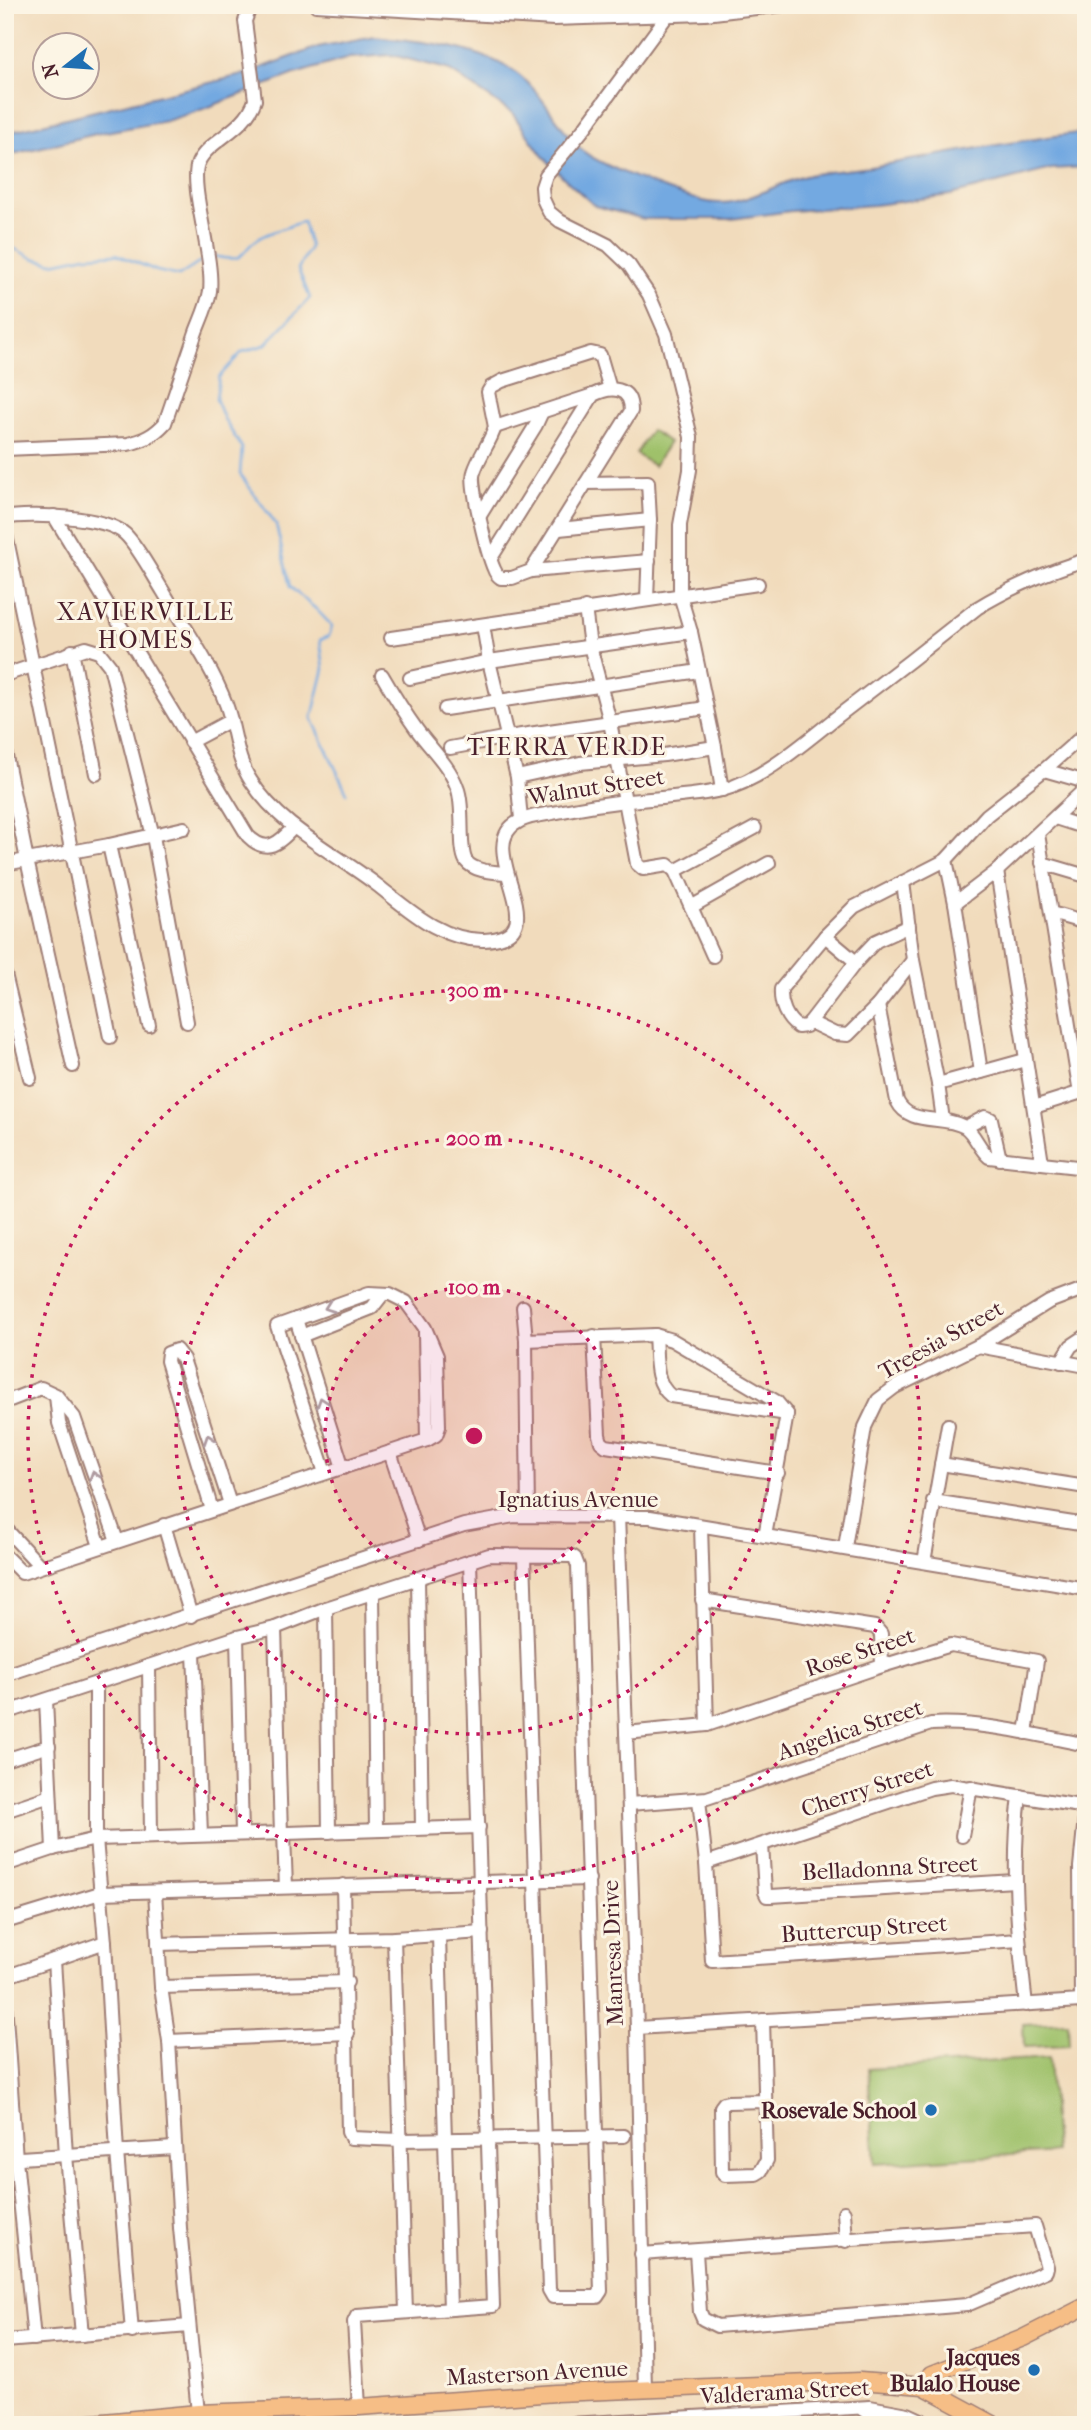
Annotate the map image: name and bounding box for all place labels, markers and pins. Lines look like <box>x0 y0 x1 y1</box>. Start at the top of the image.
centre of rings <box>462 1424 486 1448</box>
place label: Rosevale School <box>761 2097 918 2124</box>
marker: Rosevale School <box>923 2102 939 2118</box>
place label: Jacques Bulalo House <box>890 2344 1021 2397</box>
marker: Jacques Bulalo House <box>1026 2362 1042 2378</box>

